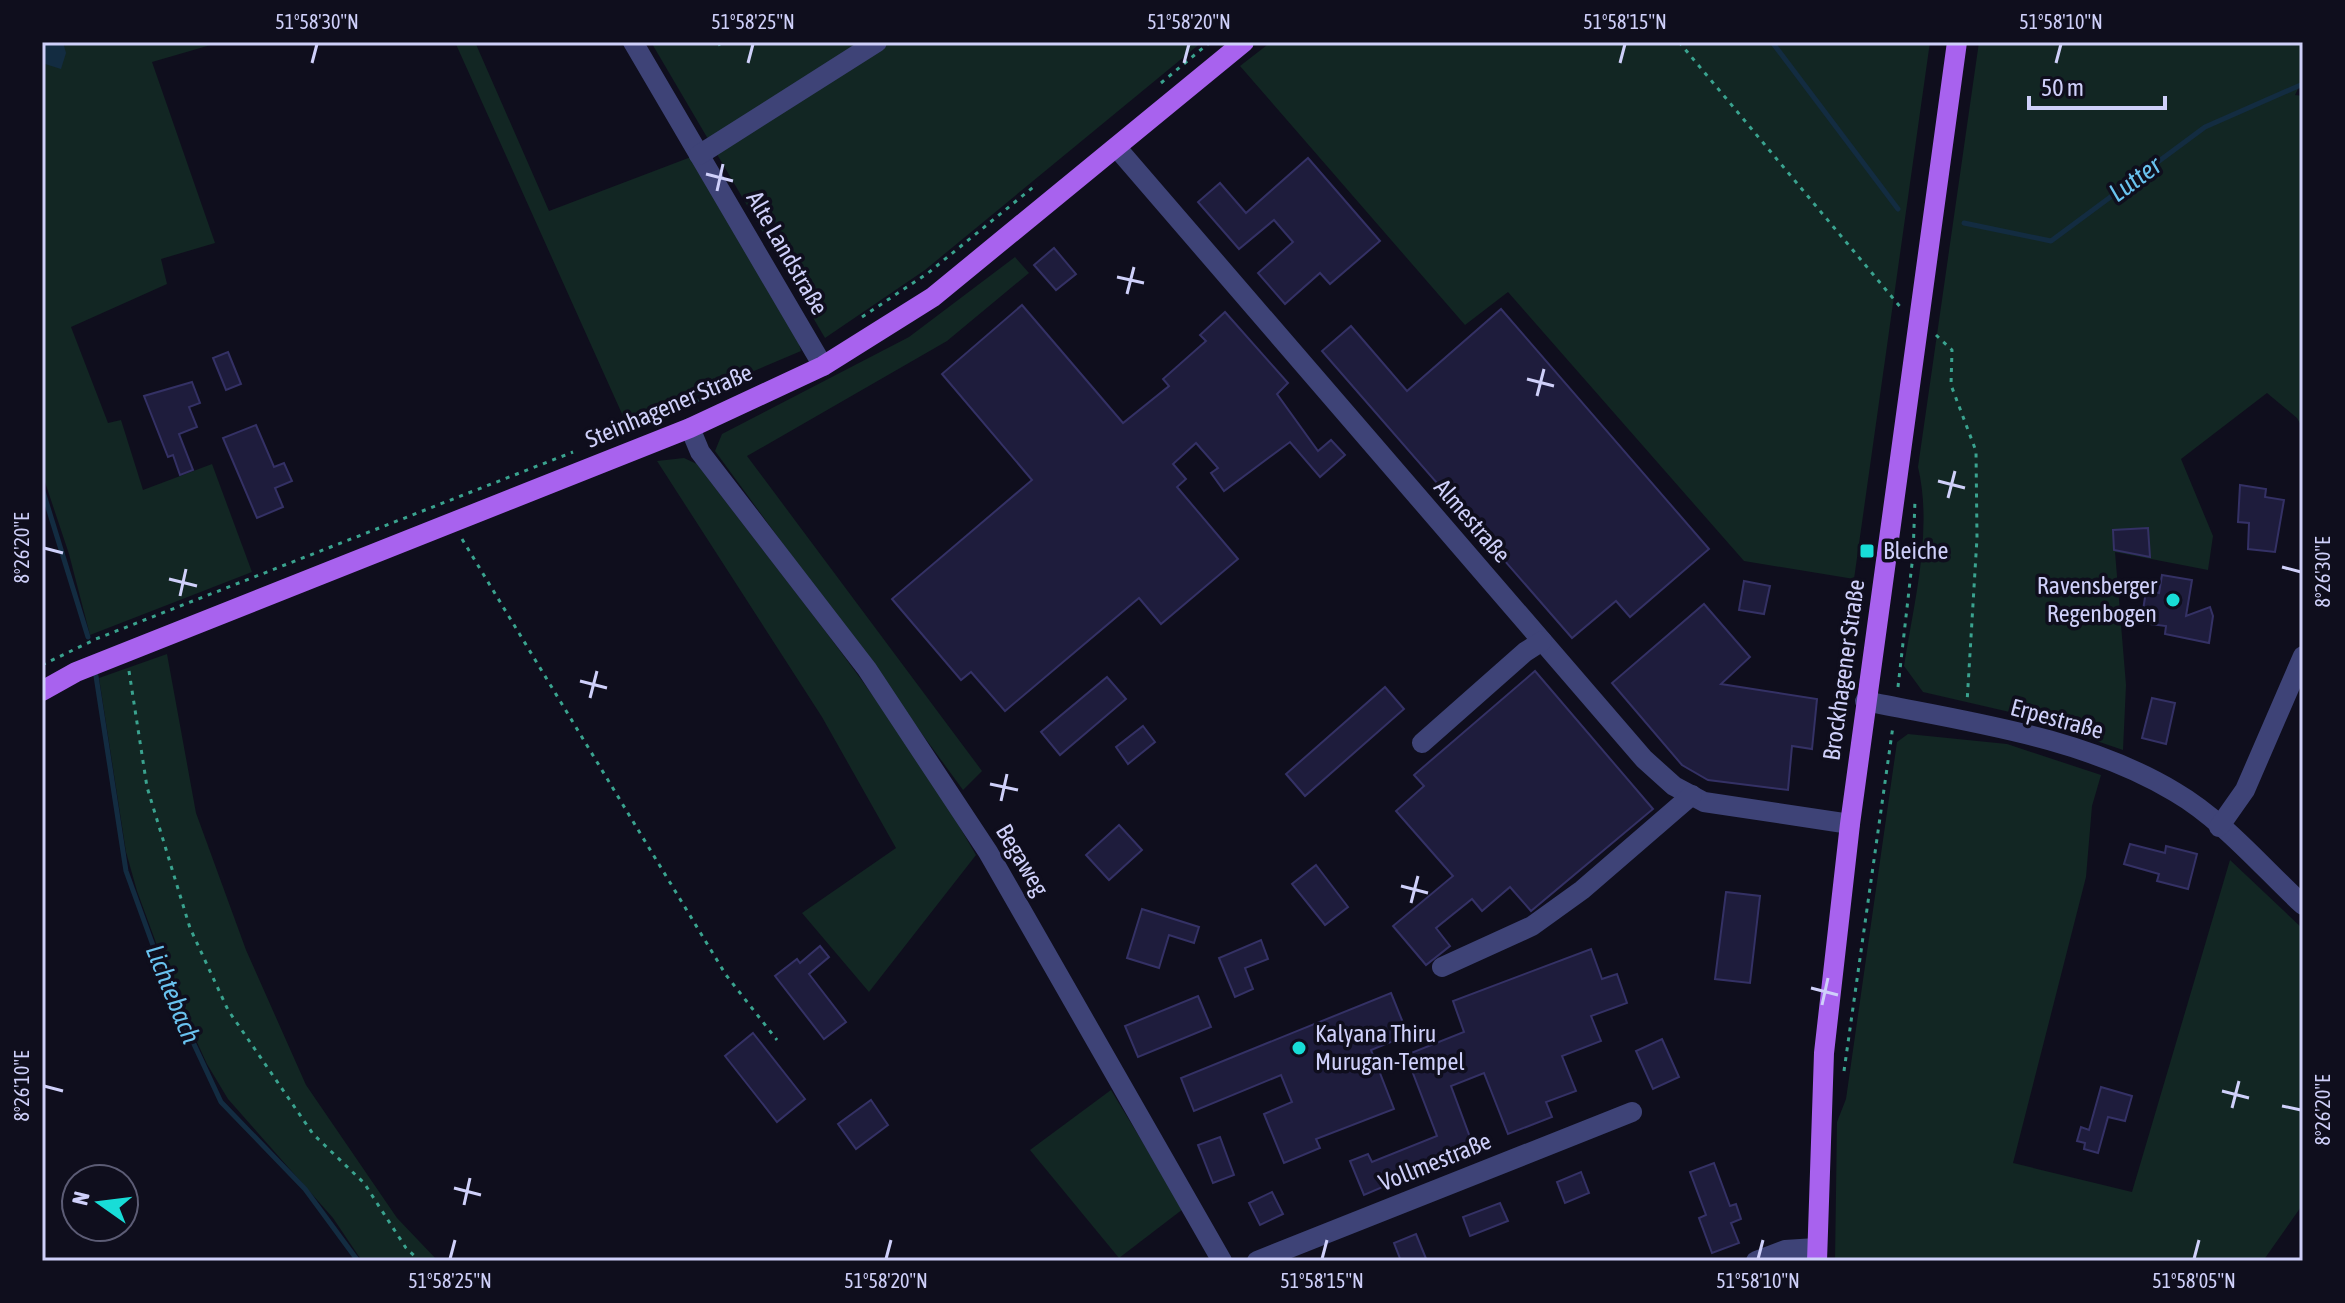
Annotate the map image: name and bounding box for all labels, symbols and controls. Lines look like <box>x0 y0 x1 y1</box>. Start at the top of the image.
text: 51°58'30"N <box>275 10 359 33</box>
text: 51°58'25"N <box>711 10 795 33</box>
text: 51°58'20"N <box>1147 10 1231 33</box>
text: 51°58'15"N <box>1583 10 1667 33</box>
text: 51°58'10"N <box>2019 10 2103 33</box>
scale bar <box>2029 60 2165 110</box>
text: 50 m <box>2041 74 2084 101</box>
water label: Lutter <box>2103 149 2168 208</box>
street label: Alte Landstraße <box>741 186 834 319</box>
street label: Steinhagener Straße <box>582 358 756 453</box>
street label: Almestraße <box>1429 473 1516 568</box>
text: 8°26'20"E <box>10 512 33 583</box>
text: 8°26'30"E <box>2311 536 2334 607</box>
place label: Bleiche <box>1883 537 1948 564</box>
marker: Bleiche <box>1858 542 1876 560</box>
place label: Ravensberger Regenbogen <box>2037 572 2158 627</box>
street label: Brockhagener Straße <box>1817 578 1870 762</box>
marker: Ravensberger Regenbogen <box>2164 591 2182 609</box>
street label: Erpestraße <box>2008 693 2106 744</box>
street label: Begaweg <box>991 819 1055 901</box>
water label: Lichtebach <box>140 940 207 1048</box>
place label: Kalyana Thiru Murugan-Tempel <box>1315 1020 1465 1075</box>
marker: Kalyana Thiru Murugan-Tempel <box>1290 1039 1308 1057</box>
text: 8°26'10"E <box>10 1050 33 1121</box>
text: 8°26'20"E <box>2311 1074 2334 1145</box>
street label: Vollmestraße <box>1375 1127 1495 1196</box>
north arrow <box>60 1163 140 1243</box>
text: N <box>66 1189 95 1208</box>
text: 51°58'25"N <box>408 1269 492 1292</box>
text: 51°58'20"N <box>844 1269 928 1292</box>
text: 51°58'15"N <box>1280 1269 1364 1292</box>
text: 51°58'10"N <box>1716 1269 1800 1292</box>
text: 51°58'05"N <box>2152 1269 2236 1292</box>

